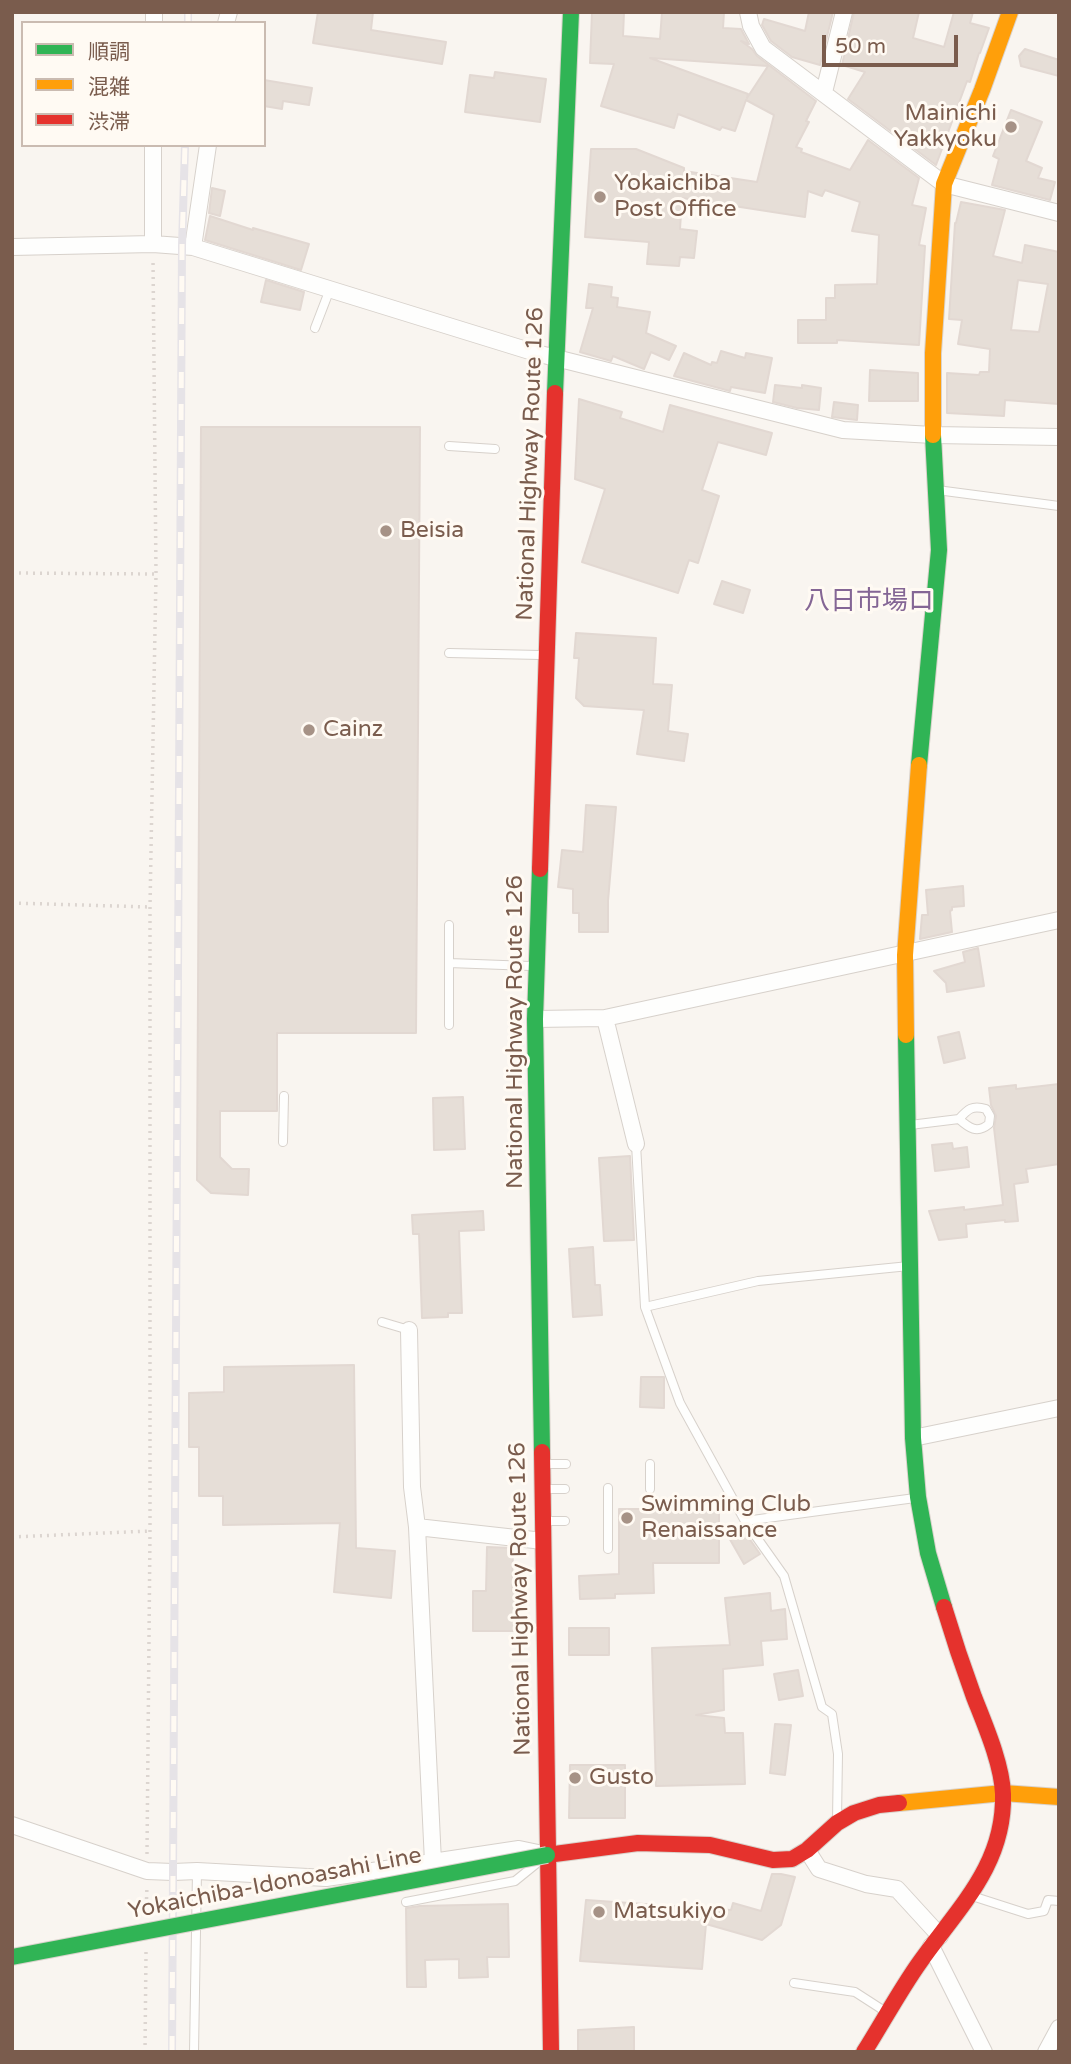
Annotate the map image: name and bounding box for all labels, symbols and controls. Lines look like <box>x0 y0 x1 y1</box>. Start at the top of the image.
legend <box>21 21 266 147</box>
scale bar <box>826 21 962 65</box>
text: 50 m <box>835 34 886 59</box>
text: 順調 <box>88 40 130 65</box>
text: 混雑 <box>88 75 130 100</box>
place label: Mainichi Yakkyoku <box>893 100 997 154</box>
text: 渋滞 <box>88 110 130 135</box>
marker: Mainichi Yakkyoku <box>1003 119 1019 135</box>
place label: Yokaichiba Post Office <box>614 170 736 224</box>
marker: Yokaichiba Post Office <box>592 189 608 205</box>
street label: National Highway Route 126 <box>512 307 550 621</box>
place label: Beisia <box>400 517 464 545</box>
marker: Beisia <box>378 523 394 539</box>
district label: 八日市場ロ <box>804 586 934 618</box>
place label: Cainz <box>323 716 383 744</box>
marker: Cainz <box>301 722 317 738</box>
street label: National Highway Route 126 <box>502 875 530 1189</box>
street label: National Highway Route 126 <box>504 1442 538 1756</box>
place label: Swimming Club Renaissance <box>641 1491 811 1545</box>
marker: Swimming Club Renaissance <box>619 1510 635 1526</box>
place label: Gusto <box>589 1764 654 1792</box>
marker: Gusto <box>567 1770 583 1786</box>
street label: Yokaichiba-Idonoasahi Line <box>126 1842 424 1926</box>
place label: Matsukiyo <box>613 1898 726 1926</box>
marker: Matsukiyo <box>591 1904 607 1920</box>

